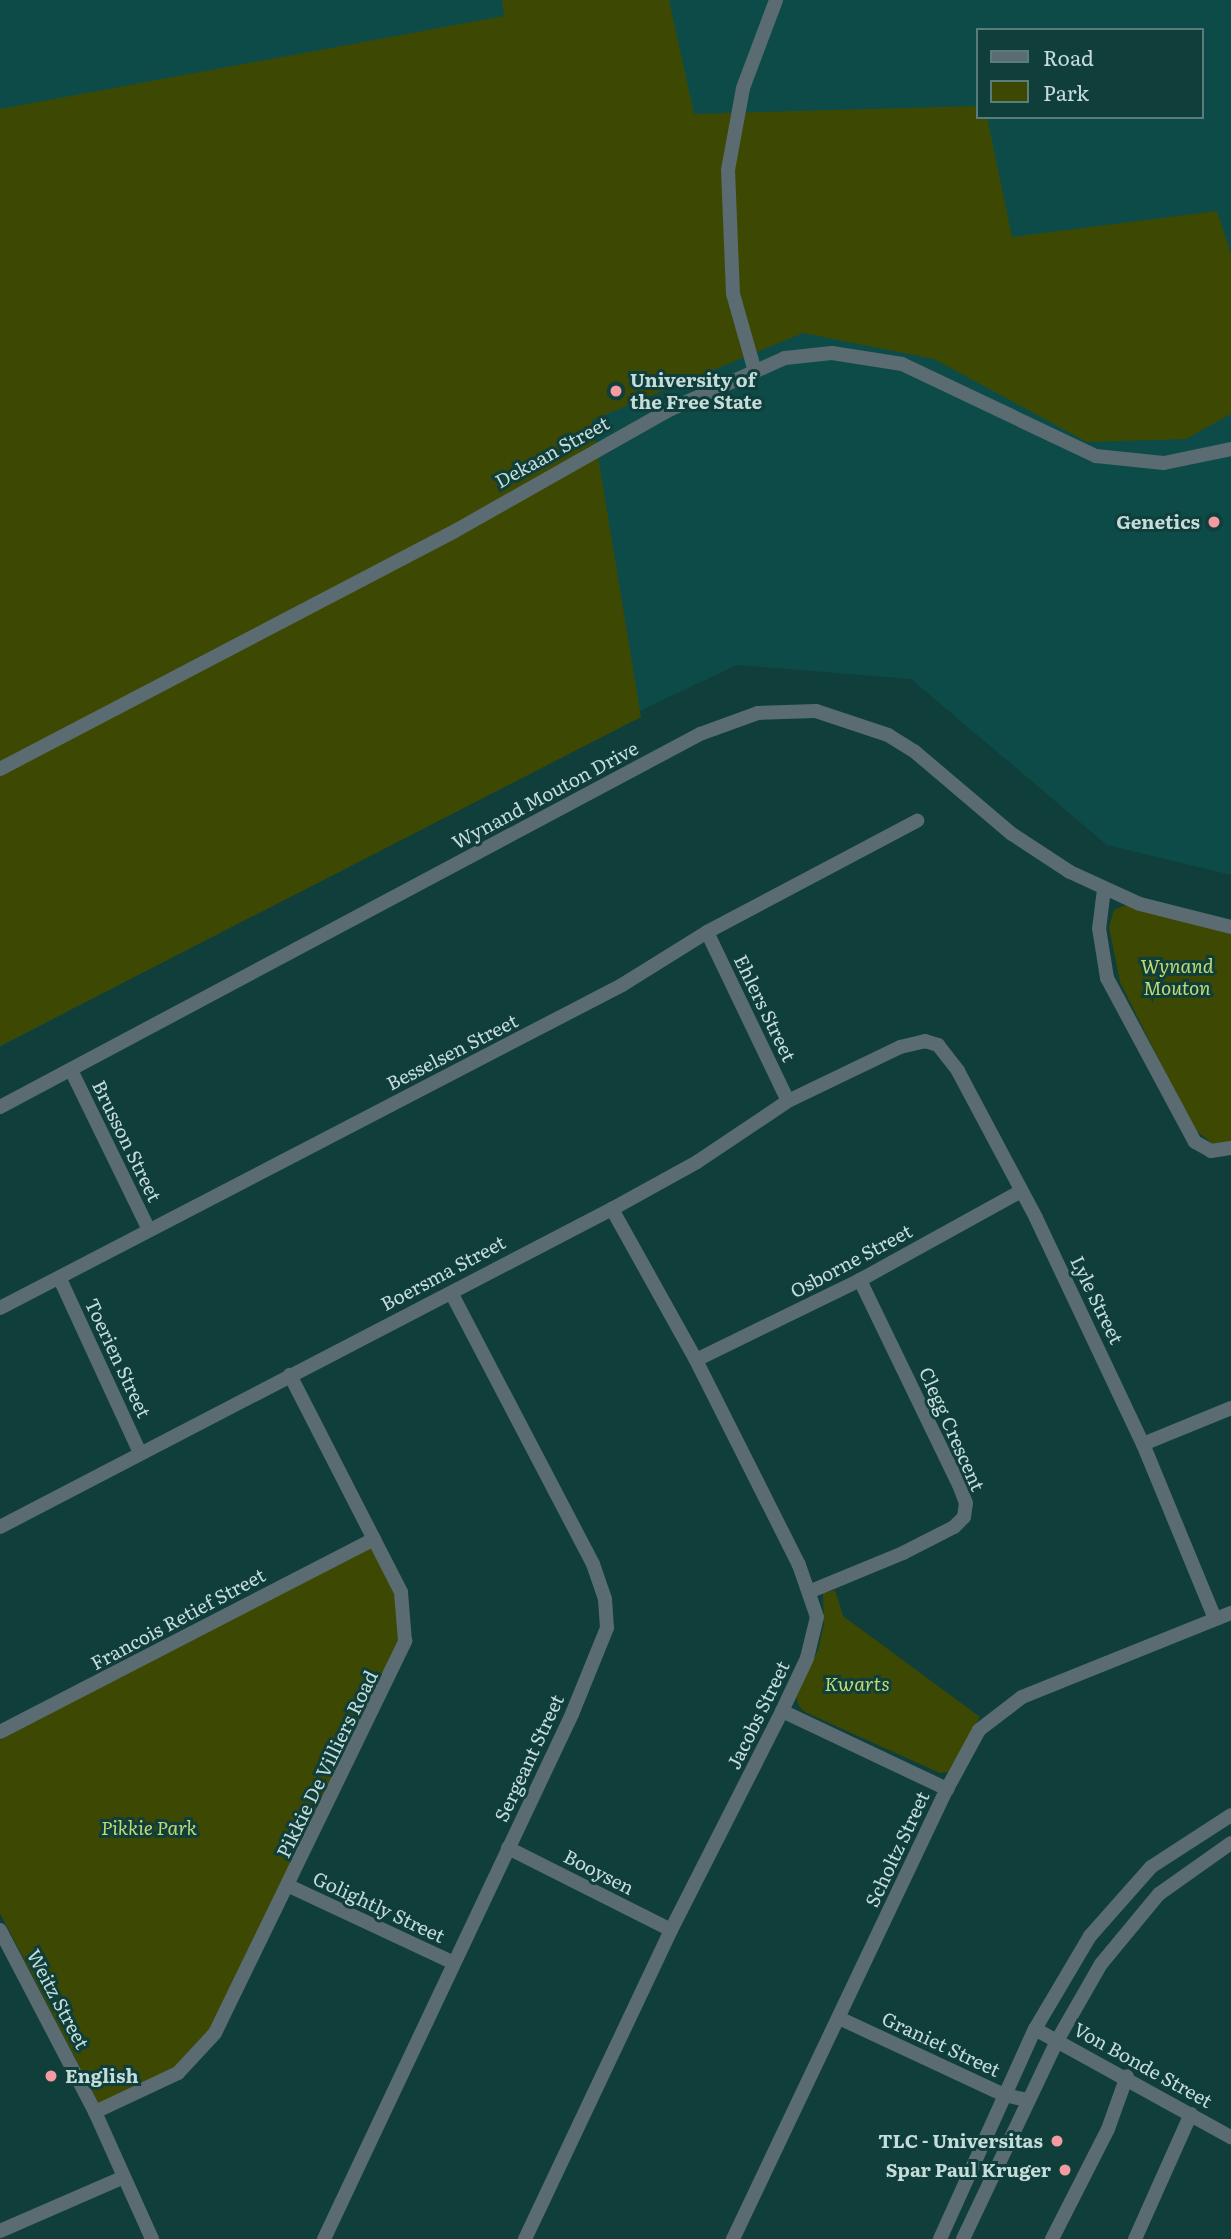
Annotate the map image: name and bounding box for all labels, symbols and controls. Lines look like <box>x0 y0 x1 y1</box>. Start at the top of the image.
legend <box>976 28 1203 119</box>
text: Road <box>1043 41 1094 72</box>
text: Park <box>1043 76 1089 107</box>
place label: University of the Free State <box>630 369 762 413</box>
marker: University of the Free State <box>608 383 624 399</box>
street label: Dekaan Street <box>491 411 613 493</box>
place label: Genetics <box>1116 511 1200 533</box>
marker: Genetics <box>1206 514 1222 530</box>
street label: Wynand Mouton Drive <box>448 736 642 854</box>
street label: Ehlers Street <box>729 951 801 1065</box>
park label: Wynand Mouton <box>1140 955 1214 999</box>
street label: Besselsen Street <box>383 1009 521 1095</box>
street label: Brusson Street <box>88 1076 166 1206</box>
street label: Osborne Street <box>786 1219 916 1303</box>
street label: Boersma Street <box>377 1231 509 1315</box>
street label: Lyle Street <box>1066 1252 1128 1348</box>
street label: Toerien Street <box>80 1295 156 1421</box>
street label: Clegg Crescent <box>915 1364 989 1494</box>
street label: Francois Retief Street <box>87 1563 269 1675</box>
street label: Jacobs Street <box>722 1657 794 1773</box>
street label: Pikkie De Villiers Road <box>272 1667 382 1861</box>
park label: Kwarts <box>824 1673 890 1695</box>
street label: Sergeant Street <box>490 1691 568 1825</box>
street label: Scholtz Street <box>860 1787 934 1911</box>
park label: Pikkie Park <box>101 1817 197 1839</box>
street label: Booysen <box>560 1845 638 1899</box>
street label: Golightly Street <box>309 1867 449 1947</box>
street label: Weitz Street <box>22 1945 94 2053</box>
street label: Graniet Street <box>878 2007 1004 2081</box>
street label: Von Bonde Street <box>1070 2017 1216 2113</box>
place label: English <box>65 2065 139 2087</box>
marker: English <box>43 2068 59 2084</box>
place label: TLC - Universitas <box>878 2130 1043 2152</box>
marker: TLC - Universitas <box>1049 2133 1065 2149</box>
place label: Spar Paul Kruger <box>886 2159 1051 2181</box>
marker: Spar Paul Kruger <box>1057 2162 1073 2178</box>

